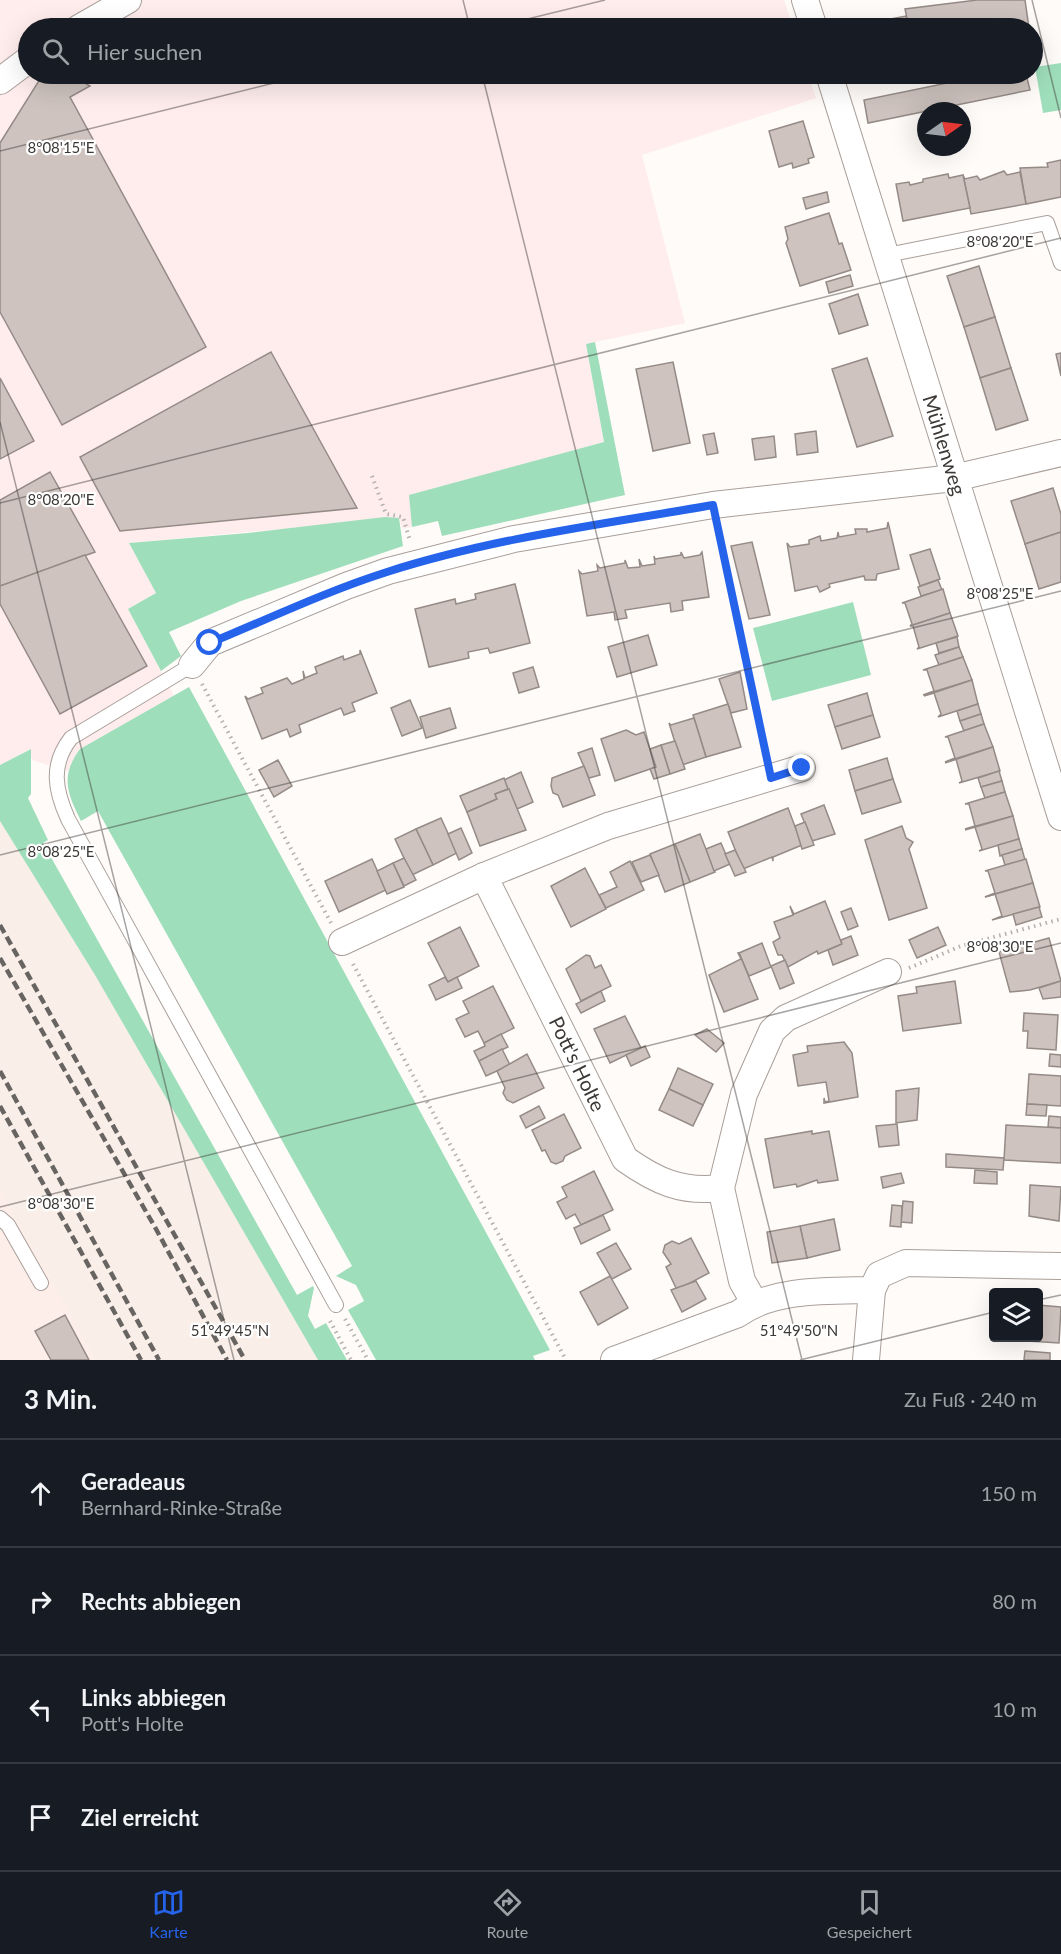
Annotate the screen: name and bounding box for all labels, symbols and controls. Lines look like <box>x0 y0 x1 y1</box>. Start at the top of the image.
search box <box>18 18 1043 84</box>
icon: search <box>39 35 72 68</box>
text: Hier suchen <box>87 38 202 65</box>
north arrow <box>917 102 971 156</box>
text: 8°08'15"E <box>28 138 95 156</box>
text: 8°08'20"E <box>967 232 1034 250</box>
street label: Mühlenweg <box>918 392 972 498</box>
text: 8°08'20"E <box>28 490 95 508</box>
text: 8°08'25"E <box>967 584 1034 602</box>
route start <box>196 629 222 655</box>
route end <box>788 754 814 780</box>
text: 8°08'25"E <box>28 842 95 860</box>
text: 8°08'30"E <box>967 937 1034 955</box>
street label: Pott's Holte <box>545 1012 611 1115</box>
text: 8°08'30"E <box>28 1194 95 1212</box>
map controls <box>989 1288 1043 1342</box>
button: layers <box>989 1288 1043 1342</box>
text: 51°49'45"N <box>191 1321 269 1339</box>
text: 51°49'50"N <box>760 1321 838 1339</box>
text: 3 Min. <box>24 1383 97 1415</box>
text: Zu Fuß · 240 m <box>904 1387 1037 1411</box>
text: Geradeaus <box>81 1468 185 1495</box>
icon: ahead <box>24 1477 57 1510</box>
text: 150 m <box>981 1481 1037 1505</box>
text: Bernhard-Rinke-Straße <box>81 1495 282 1519</box>
icon: right <box>24 1585 57 1618</box>
text: Rechts abbiegen <box>81 1588 241 1615</box>
text: 80 m <box>992 1589 1037 1613</box>
text: Links abbiegen <box>81 1684 226 1711</box>
icon: left <box>24 1693 57 1726</box>
text: 10 m <box>992 1697 1037 1721</box>
text: Pott's Holte <box>81 1711 184 1735</box>
icon: arrive <box>24 1801 57 1834</box>
text: Ziel erreicht <box>81 1804 199 1831</box>
tab: Karte <box>149 1886 188 1941</box>
tab: Route <box>487 1886 528 1941</box>
tab: Gespeichert <box>827 1886 912 1941</box>

